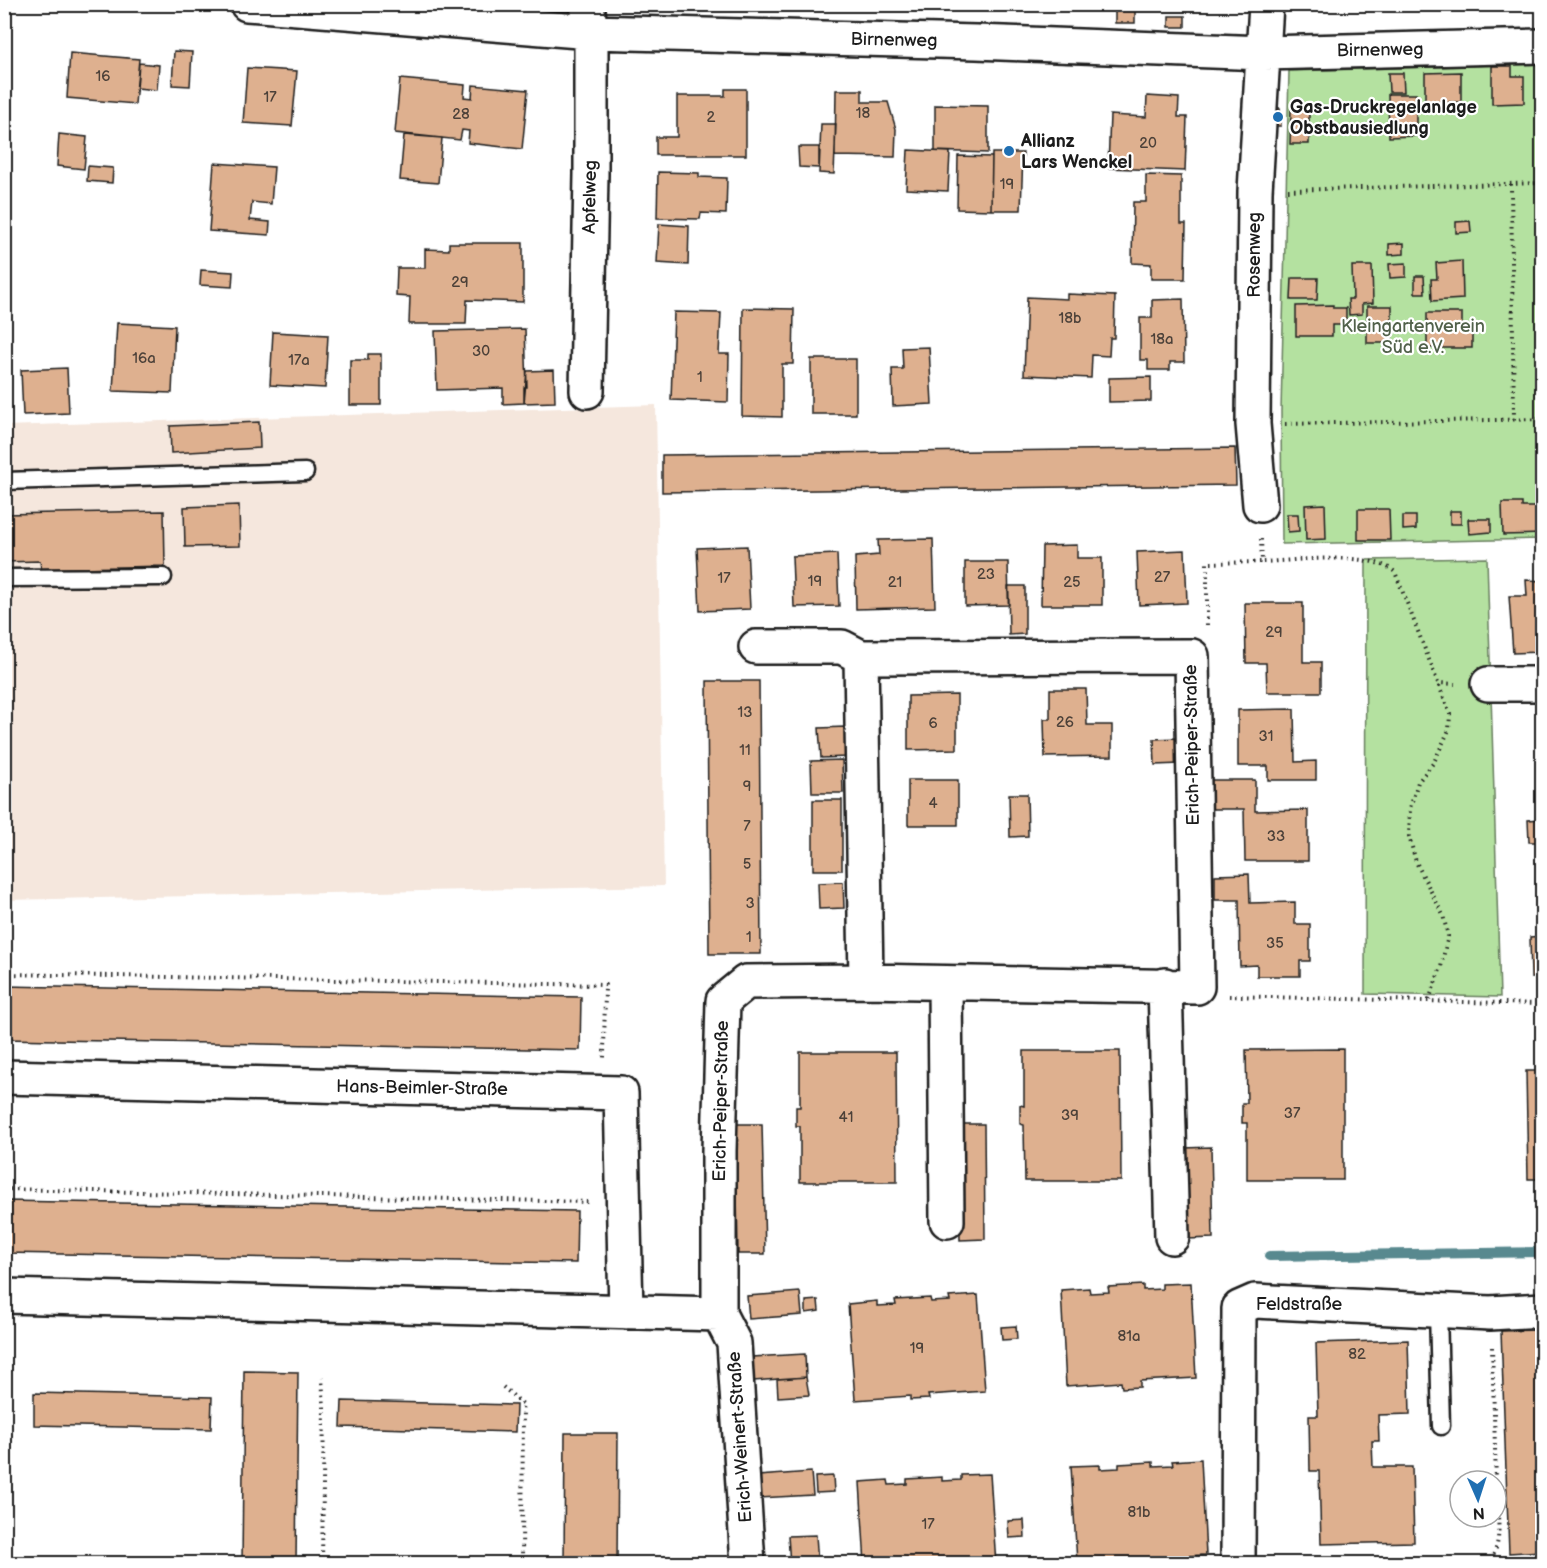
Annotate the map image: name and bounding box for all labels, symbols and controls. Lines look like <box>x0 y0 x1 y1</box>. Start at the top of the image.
street label: Birnenweg <box>850 29 938 51</box>
street label: Birnenweg <box>1336 39 1424 61</box>
house number: 16 <box>96 67 110 86</box>
house number: 17 <box>263 88 277 107</box>
place label: Gas-Druckregelanlage Obstbausiedlung <box>1290 97 1477 139</box>
house number: 18 <box>856 104 871 123</box>
house number: 28 <box>452 105 470 124</box>
house number: 2 <box>707 108 716 127</box>
marker: Gas-Druckregelanlage Obstbausiedlung <box>1271 110 1285 124</box>
place label: Allianz Lars Wenckel <box>1020 131 1132 173</box>
house number: 20 <box>1139 134 1157 153</box>
marker: Allianz Lars Wenckel <box>1002 144 1016 158</box>
street label: Apfelweg <box>579 160 601 234</box>
house number: 19 <box>1000 175 1014 194</box>
street label: Rosenweg <box>1244 212 1265 298</box>
house number: 29 <box>451 273 469 292</box>
house number: 18b <box>1059 309 1082 328</box>
park label: Kleingartenverein Süd e.V. <box>1341 316 1485 358</box>
house number: 18a <box>1150 330 1174 349</box>
house number: 30 <box>472 342 490 361</box>
house number: 16a <box>132 349 156 368</box>
house number: 17a <box>288 351 310 370</box>
house number: 1 <box>697 368 703 387</box>
house number: 23 <box>977 565 995 584</box>
house number: 27 <box>1154 568 1171 587</box>
house number: 17 <box>717 569 731 588</box>
house number: 19 <box>808 572 822 591</box>
house number: 21 <box>888 573 902 592</box>
house number: 25 <box>1063 573 1081 592</box>
house number: 29 <box>1265 623 1283 642</box>
street label: Erich-Peiper-Straße <box>1180 664 1204 826</box>
house number: 13 <box>737 703 753 722</box>
house number: 26 <box>1056 713 1074 732</box>
house number: 6 <box>928 714 938 733</box>
house number: 31 <box>1258 727 1274 746</box>
house number: 11 <box>739 741 751 760</box>
house number: 9 <box>743 777 751 796</box>
house number: 4 <box>928 794 938 813</box>
house number: 7 <box>743 817 751 836</box>
house number: 33 <box>1267 827 1285 846</box>
house number: 5 <box>743 855 751 874</box>
house number: 3 <box>745 894 755 913</box>
house number: 1 <box>746 928 752 947</box>
house number: 35 <box>1266 934 1284 953</box>
street label: Erich-Peiper-Straße <box>709 1020 733 1182</box>
street label: Hans-Beimler-Straße <box>336 1076 508 1100</box>
house number: 37 <box>1284 1104 1301 1123</box>
house number: 39 <box>1061 1106 1079 1125</box>
house number: 41 <box>839 1108 853 1127</box>
street label: Feldstraße <box>1256 1294 1343 1315</box>
house number: 81a <box>1117 1327 1141 1346</box>
house number: 19 <box>910 1339 924 1358</box>
house number: 82 <box>1348 1345 1366 1364</box>
street label: Erich-Weinert-Straße <box>724 1350 756 1523</box>
north arrow <box>1448 1469 1508 1529</box>
house number: 81b <box>1128 1503 1151 1522</box>
text: N <box>1472 1503 1485 1522</box>
house number: 17 <box>921 1515 935 1534</box>

